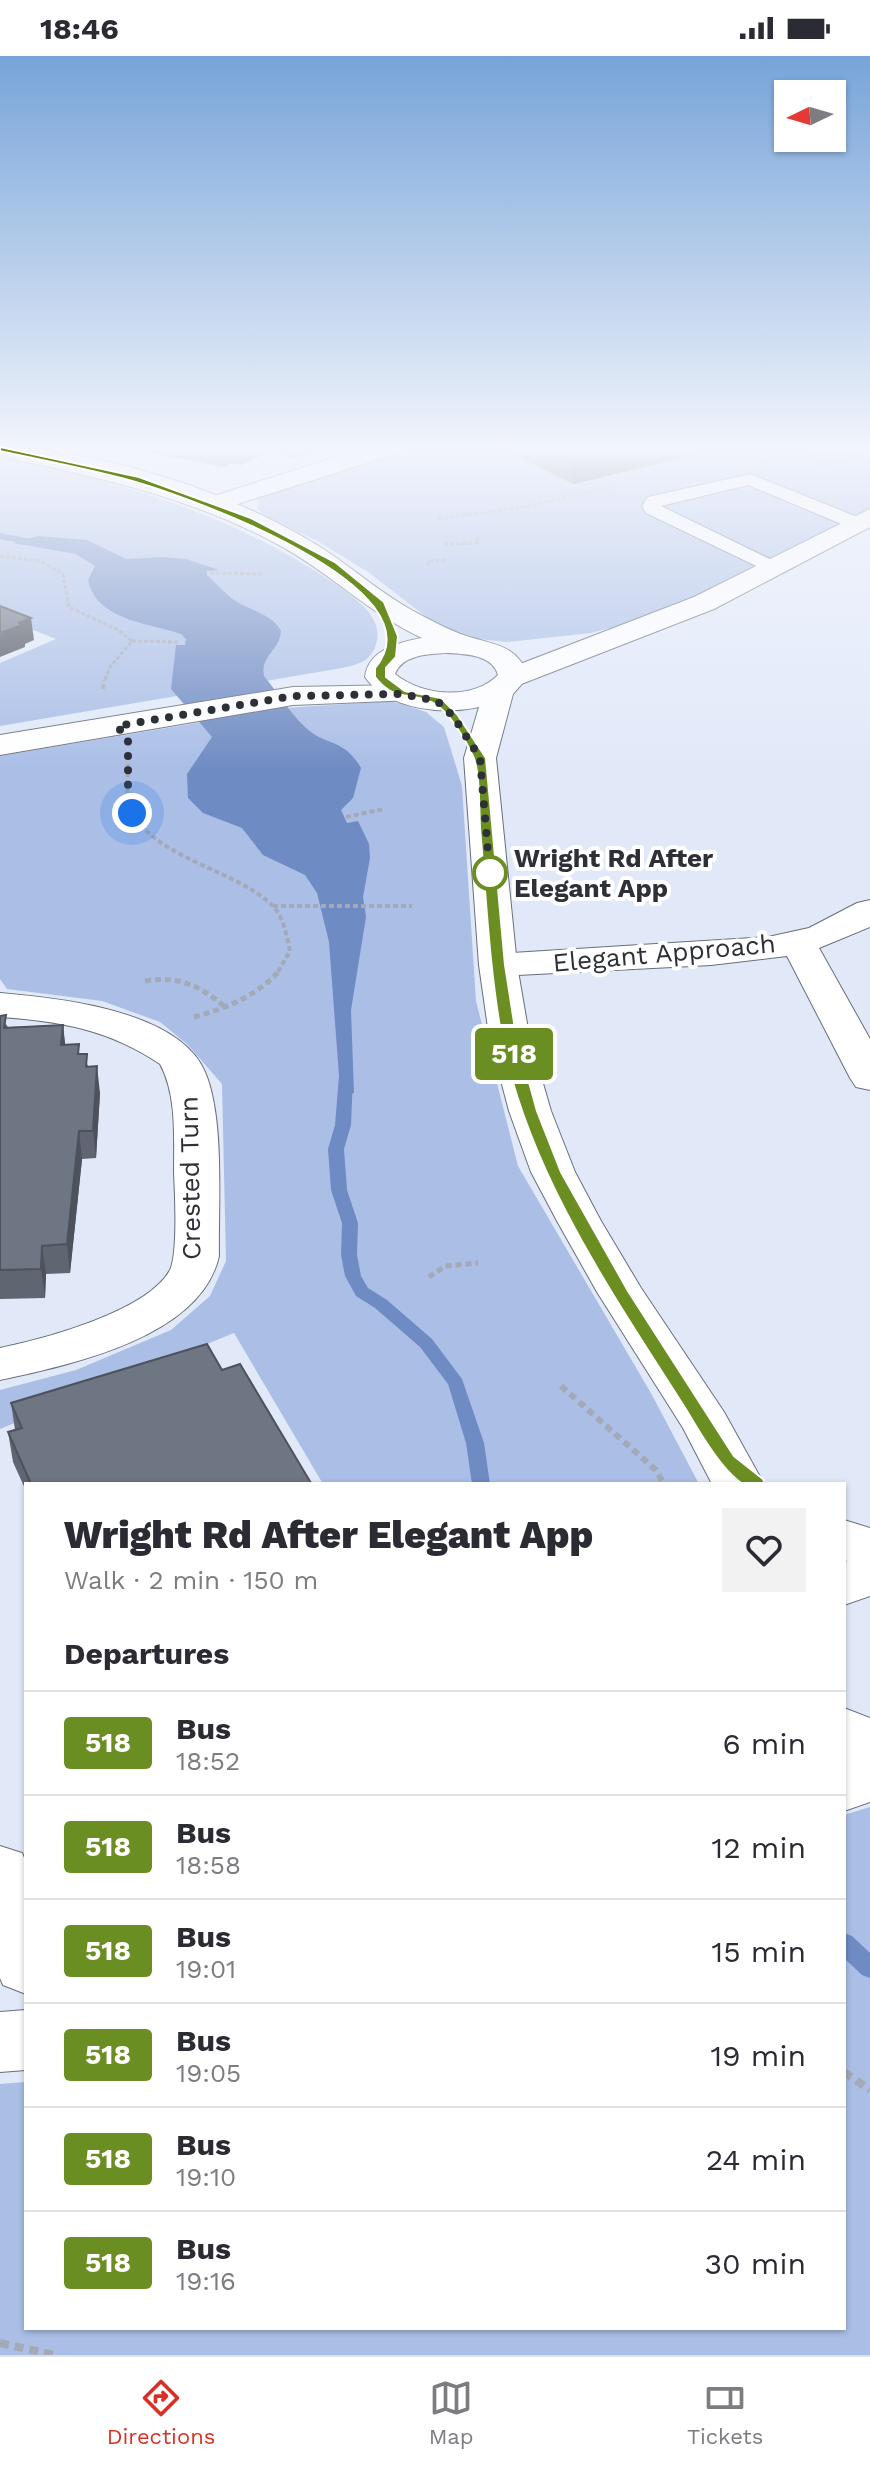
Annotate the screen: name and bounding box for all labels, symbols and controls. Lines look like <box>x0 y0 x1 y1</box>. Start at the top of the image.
text: 18:46 <box>40 11 119 46</box>
north arrow <box>774 80 846 152</box>
map controls <box>774 80 846 152</box>
your location <box>112 793 152 833</box>
place label: Wright Rd After Elegant App <box>514 843 714 903</box>
marker: Wright Rd After Elegant App <box>473 856 507 890</box>
street label: Elegant Approach <box>551 928 777 978</box>
line badge: 518 <box>468 1028 560 1080</box>
text: 518 <box>491 1037 537 1070</box>
street label: Crested Turn <box>174 1096 206 1260</box>
button: heart <box>722 1508 806 1592</box>
text: Wright Rd After Elegant App <box>64 1513 593 1557</box>
text: Walk · 2 min · 150 m <box>64 1565 318 1595</box>
text: Departures <box>64 1636 229 1671</box>
text: Bus <box>176 1711 231 1746</box>
text: 518 <box>85 1726 131 1759</box>
text: 6 min <box>722 1726 806 1761</box>
text: 18:52 <box>176 1746 240 1776</box>
text: Bus <box>176 1815 231 1850</box>
text: 518 <box>85 1830 131 1863</box>
text: 12 min <box>711 1830 806 1865</box>
text: 18:58 <box>176 1850 241 1880</box>
text: Bus <box>176 1919 231 1954</box>
text: 518 <box>85 1934 131 1967</box>
text: 15 min <box>711 1934 806 1969</box>
text: 19:01 <box>176 1954 236 1984</box>
text: Bus <box>176 2023 231 2058</box>
text: 518 <box>85 2038 131 2071</box>
text: 19 min <box>710 2038 806 2073</box>
text: 19:05 <box>176 2058 241 2088</box>
text: Bus <box>176 2127 231 2162</box>
text: 518 <box>85 2142 131 2175</box>
text: 24 min <box>706 2142 806 2177</box>
text: 19:10 <box>176 2162 236 2192</box>
text: Bus <box>176 2231 231 2266</box>
text: 518 <box>85 2246 131 2279</box>
text: 30 min <box>704 2246 806 2281</box>
text: 19:16 <box>176 2266 236 2296</box>
tab: Directions <box>107 2376 215 2449</box>
tab: Map <box>429 2376 474 2449</box>
tab: Tickets <box>687 2376 763 2449</box>

